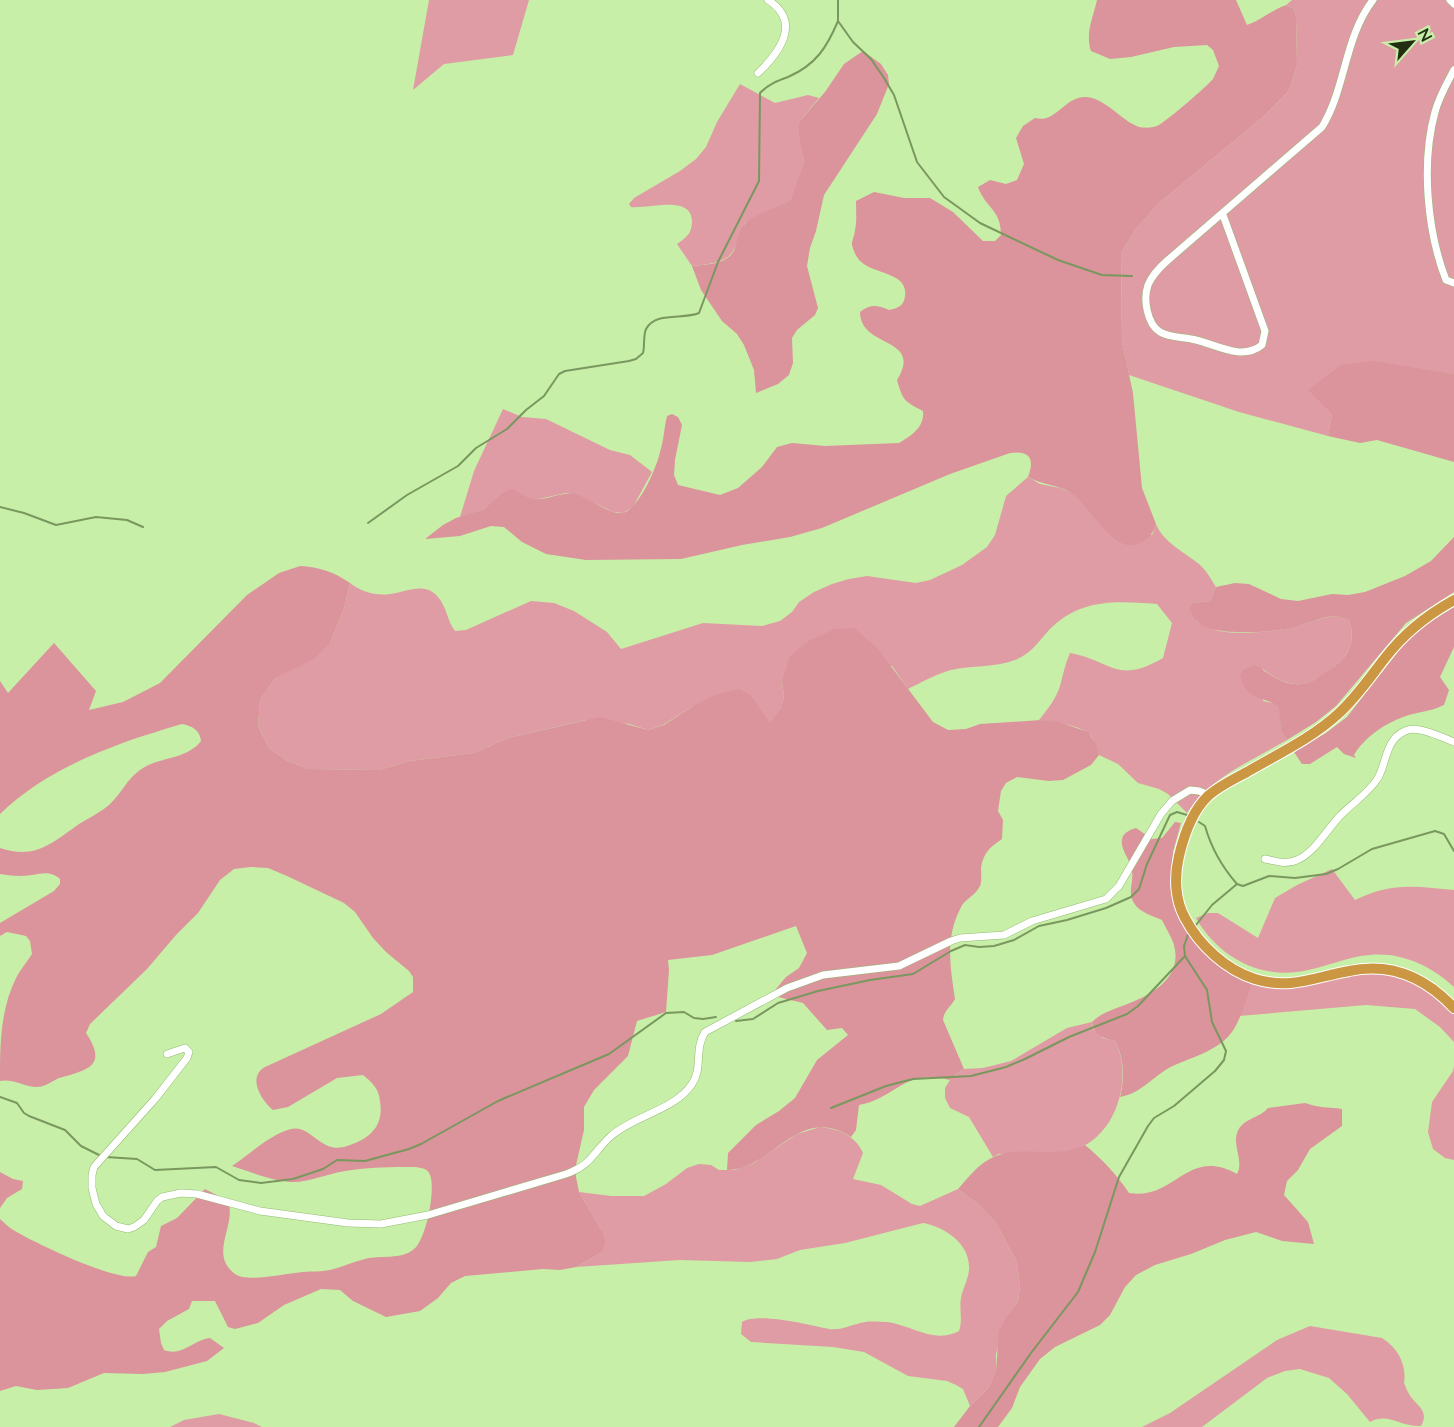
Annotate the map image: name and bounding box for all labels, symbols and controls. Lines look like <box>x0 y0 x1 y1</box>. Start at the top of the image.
north arrow <box>1382 12 1442 72</box>
text: N <box>1414 25 1437 45</box>

